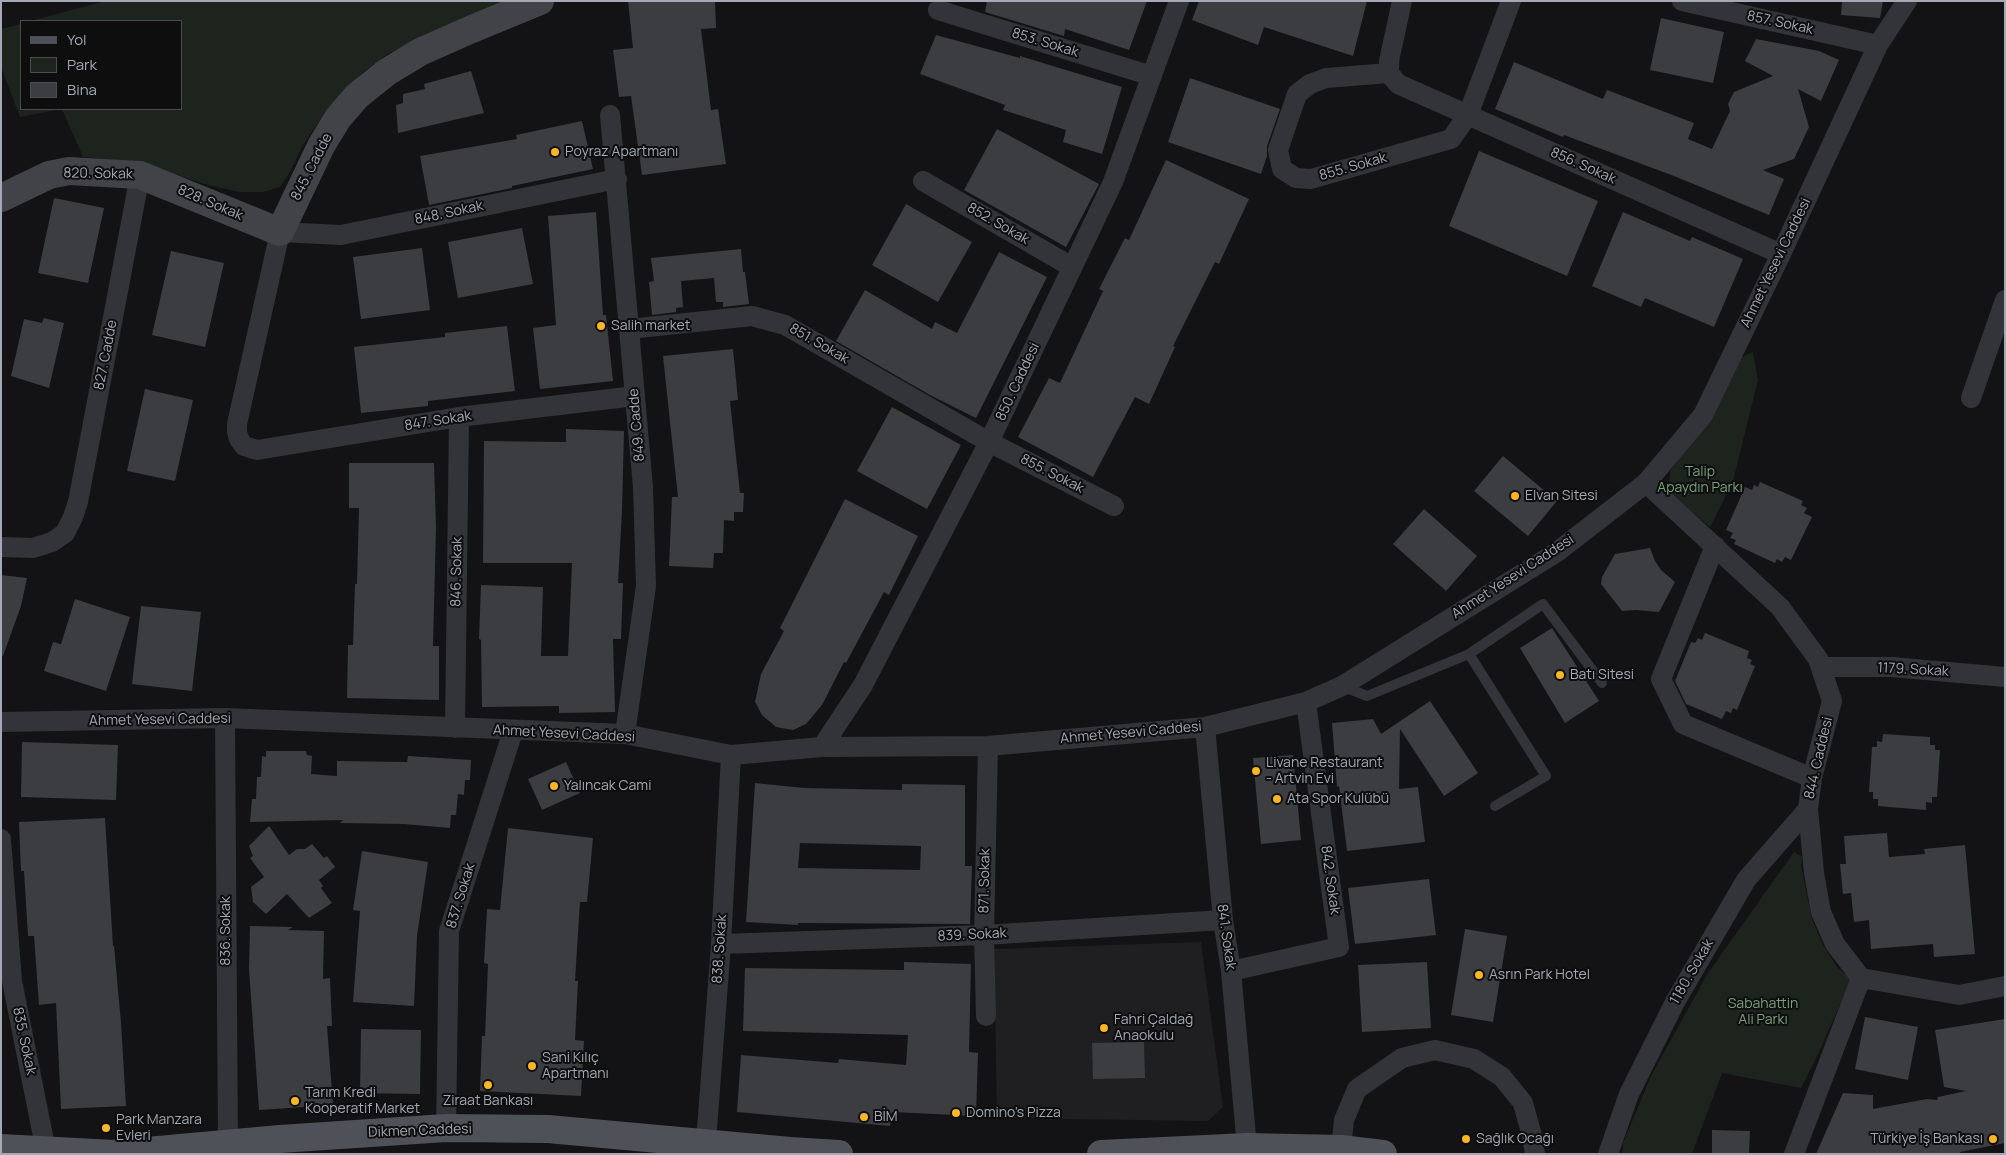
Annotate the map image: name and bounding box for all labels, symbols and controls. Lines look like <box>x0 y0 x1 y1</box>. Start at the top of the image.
street label: 857. Sokak <box>1745 8 1815 38</box>
legend <box>20 20 182 110</box>
street label: 853. Sokak <box>1010 25 1080 61</box>
text: Yol <box>67 29 87 50</box>
text: Park <box>67 54 97 75</box>
text: Bina <box>67 79 97 100</box>
street label: 845. Cadde <box>288 130 336 204</box>
place label: Poyraz Apartmanı <box>565 144 678 160</box>
street label: 856. Sokak <box>1548 144 1618 188</box>
marker: Poyraz Apartmanı <box>549 146 561 158</box>
street label: 855. Sokak <box>1317 149 1389 185</box>
street label: 820. Sokak <box>63 165 133 183</box>
street label: 828. Sokak <box>175 182 245 224</box>
street label: Ahmet Yesevi Caddesi <box>1737 195 1815 331</box>
street label: 848. Sokak <box>413 198 485 228</box>
street label: 852. Sokak <box>964 200 1032 248</box>
street label: 827. Cadde <box>91 318 121 392</box>
place label: Salih market <box>611 318 690 334</box>
marker: Salih market <box>595 320 607 332</box>
street label: 851. Sokak <box>786 320 852 368</box>
street label: 850. Caddesi <box>993 340 1043 424</box>
street label: 849. Cadde <box>625 388 649 462</box>
street label: 847. Sokak <box>403 407 473 435</box>
street label: 855. Sokak <box>1017 451 1087 497</box>
park label: Talip Apaydın Parkı <box>1657 464 1743 497</box>
place label: Elvan Sitesi <box>1525 488 1598 504</box>
marker: Elvan Sitesi <box>1509 490 1521 502</box>
street label: Ahmet Yesevi Caddesi <box>1449 531 1577 623</box>
street label: 846. Sokak <box>448 537 466 607</box>
street label: 1179. Sokak <box>1877 660 1949 680</box>
place label: Batı Sitesi <box>1570 667 1634 683</box>
marker: Batı Sitesi <box>1554 669 1566 681</box>
street label: Ahmet Yesevi Caddesi <box>89 710 231 730</box>
street label: 844. Caddesi <box>1801 715 1837 801</box>
street label: Ahmet Yesevi Caddesi <box>1060 718 1202 748</box>
street label: Ahmet Yesevi Caddesi <box>493 722 635 746</box>
place label: Livane Restaurant - Artvin Evi <box>1266 755 1383 788</box>
marker: Livane Restaurant - Artvin Evi <box>1250 765 1262 777</box>
place label: Yalıncak Cami <box>564 778 651 794</box>
marker: Yalıncak Cami <box>548 780 560 792</box>
place label: Ata Spor Kulübü <box>1287 791 1389 807</box>
marker: Ata Spor Kulübü <box>1271 793 1283 805</box>
street label: 842. Sokak <box>1317 845 1343 915</box>
street label: 871. Sokak <box>976 848 994 914</box>
street label: 837. Sokak <box>443 862 479 930</box>
street label: 836. Sokak <box>218 896 234 966</box>
street label: 841. Sokak <box>1213 903 1239 971</box>
street label: 838. Sokak <box>709 914 731 984</box>
street label: 839. Sokak <box>937 925 1007 945</box>
street label: 1180. Sokak <box>1667 936 1717 1008</box>
place label: Asrın Park Hotel <box>1489 967 1590 983</box>
marker: Asrın Park Hotel <box>1473 969 1485 981</box>
park label: Sabahattin Ali Parkı <box>1728 996 1798 1028</box>
street label: 835. Sokak <box>9 1006 39 1076</box>
place label: Fahri Çaldağ Anaokulu <box>1114 1012 1193 1044</box>
marker: Fahri Çaldağ Anaokulu <box>1098 1022 1110 1034</box>
place label: Sani Kılıç Apartmanı <box>542 1050 609 1082</box>
marker: Sani Kılıç Apartmanı <box>526 1060 538 1072</box>
marker: Ziraat Bankası <box>482 1079 494 1091</box>
place label: Tarım Kredi Kooperatif Market <box>305 1085 420 1118</box>
place label: Ziraat Bankası <box>443 1093 533 1109</box>
marker: Tarım Kredi Kooperatif Market <box>289 1095 301 1107</box>
place label: Domino's Pizza <box>966 1105 1061 1121</box>
marker: Domino's Pizza <box>950 1107 962 1119</box>
place label: BİM <box>874 1109 898 1125</box>
marker: BİM <box>858 1111 870 1123</box>
place label: Park Manzara Evleri <box>116 1112 202 1144</box>
street label: Dikmen Caddesi <box>368 1121 472 1141</box>
marker: Park Manzara Evleri <box>100 1122 112 1134</box>
place label: Sağlık Ocağı <box>1476 1131 1554 1147</box>
place label: Türkiye İş Bankası <box>1870 1131 1983 1147</box>
marker: Sağlık Ocağı <box>1460 1133 1472 1145</box>
marker: Türkiye İş Bankası <box>1987 1133 1999 1145</box>

